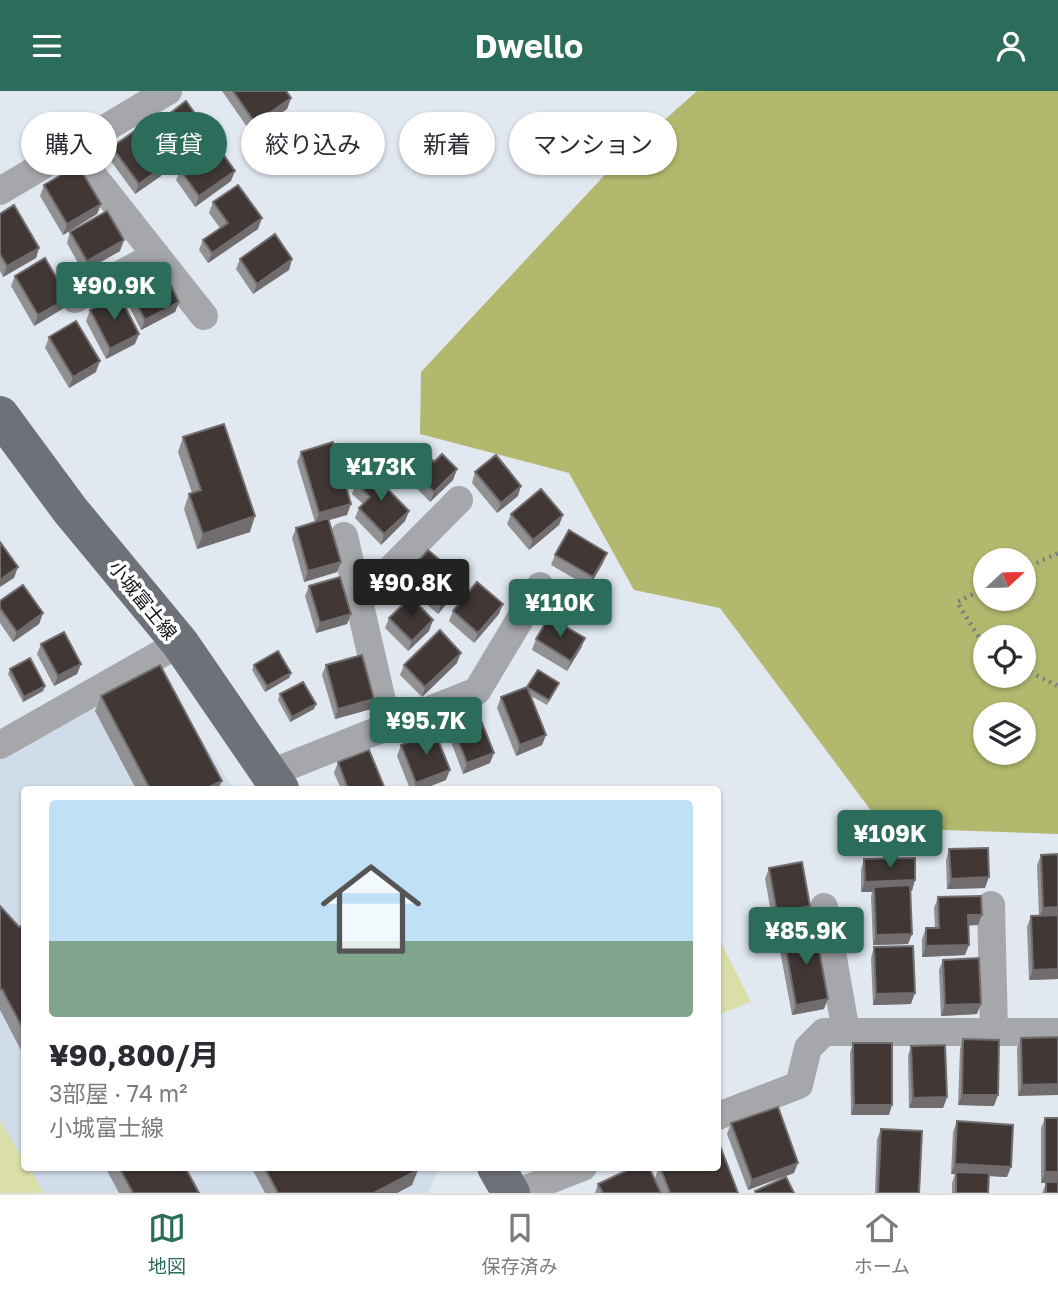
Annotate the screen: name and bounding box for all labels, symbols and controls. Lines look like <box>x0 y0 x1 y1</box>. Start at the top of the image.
icon: menu <box>28 27 66 65</box>
text: Dwello <box>475 27 583 65</box>
icon: person <box>992 27 1030 65</box>
chip: 購入 <box>21 112 117 175</box>
chip: 賃貸 <box>131 112 227 175</box>
chip: 絞り込み <box>241 112 385 175</box>
chip: 新着 <box>399 112 495 175</box>
chip: マンション <box>509 112 677 175</box>
pin: ¥90.9K <box>57 263 171 322</box>
text: ¥90.9K <box>72 271 156 299</box>
pin: ¥173K <box>332 443 430 503</box>
text: ¥173K <box>346 452 416 480</box>
north arrow <box>973 548 1036 611</box>
map controls <box>973 548 1036 765</box>
street label: 小城富士線 <box>105 556 182 644</box>
pin: ¥90.8K <box>354 559 468 619</box>
text: ¥90.8K <box>369 568 453 596</box>
pin: ¥110K <box>511 580 609 639</box>
text: ¥110K <box>525 588 595 616</box>
button: locate <box>973 625 1036 688</box>
pin: ¥95.7K <box>369 697 483 757</box>
button: layers <box>973 702 1036 765</box>
text: ¥95.7K <box>386 706 466 734</box>
pin: ¥109K <box>841 811 939 870</box>
text: ¥109K <box>853 819 927 847</box>
icon: home <box>308 846 434 972</box>
pin: ¥85.9K <box>749 907 863 967</box>
text: ¥85.9K <box>765 916 847 944</box>
text: ¥90,800/月 <box>49 1037 220 1073</box>
text: 3部屋 · 74 m² <box>49 1079 187 1107</box>
text: 小城富士線 <box>49 1113 164 1141</box>
tab: 地図 <box>148 1209 186 1278</box>
tab: 保存済み <box>482 1209 558 1278</box>
tab: ホーム <box>854 1209 910 1278</box>

